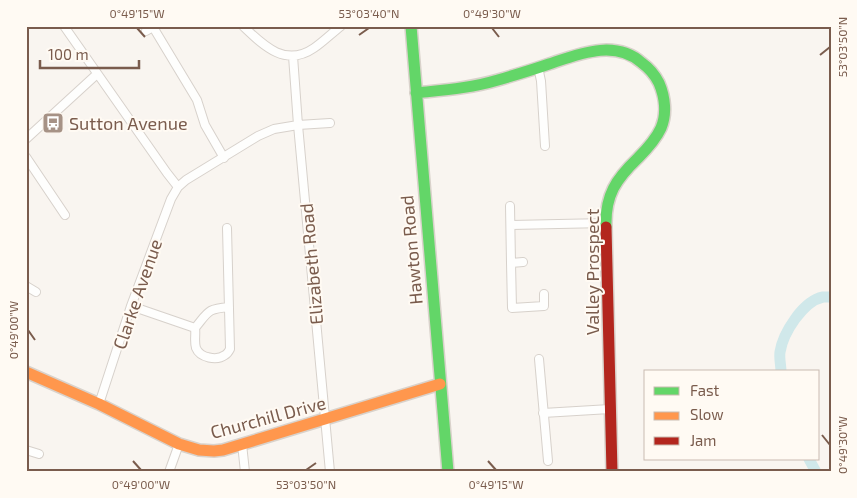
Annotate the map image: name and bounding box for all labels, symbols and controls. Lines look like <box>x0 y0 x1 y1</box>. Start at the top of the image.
text: 0°49'15"W <box>109 6 165 20</box>
text: 53°03'40"N <box>339 6 399 20</box>
text: 0°49'30"W <box>463 6 521 20</box>
text: 53°03'50"N <box>835 17 849 77</box>
scale bar <box>40 38 139 70</box>
text: 100 m <box>48 45 89 63</box>
bus stop icon: Sutton Avenue <box>41 111 65 135</box>
place label: Sutton Avenue <box>69 112 188 134</box>
street label: Hawton Road <box>395 194 427 306</box>
street label: Elizabeth Road <box>295 202 327 326</box>
street label: Valley Prospect <box>581 209 603 335</box>
street label: Clarke Avenue <box>108 236 166 352</box>
text: 0°49'00"W <box>6 301 20 359</box>
legend <box>644 370 820 460</box>
text: Fast <box>690 381 720 399</box>
street label: Churchill Drive <box>208 391 328 443</box>
text: Slow <box>690 405 724 423</box>
text: 0°49'30"W <box>835 416 849 474</box>
text: Jam <box>690 431 716 449</box>
text: 0°49'00"W <box>112 477 170 491</box>
text: 53°03'50"N <box>276 477 336 491</box>
text: 0°49'15"W <box>468 477 524 491</box>

